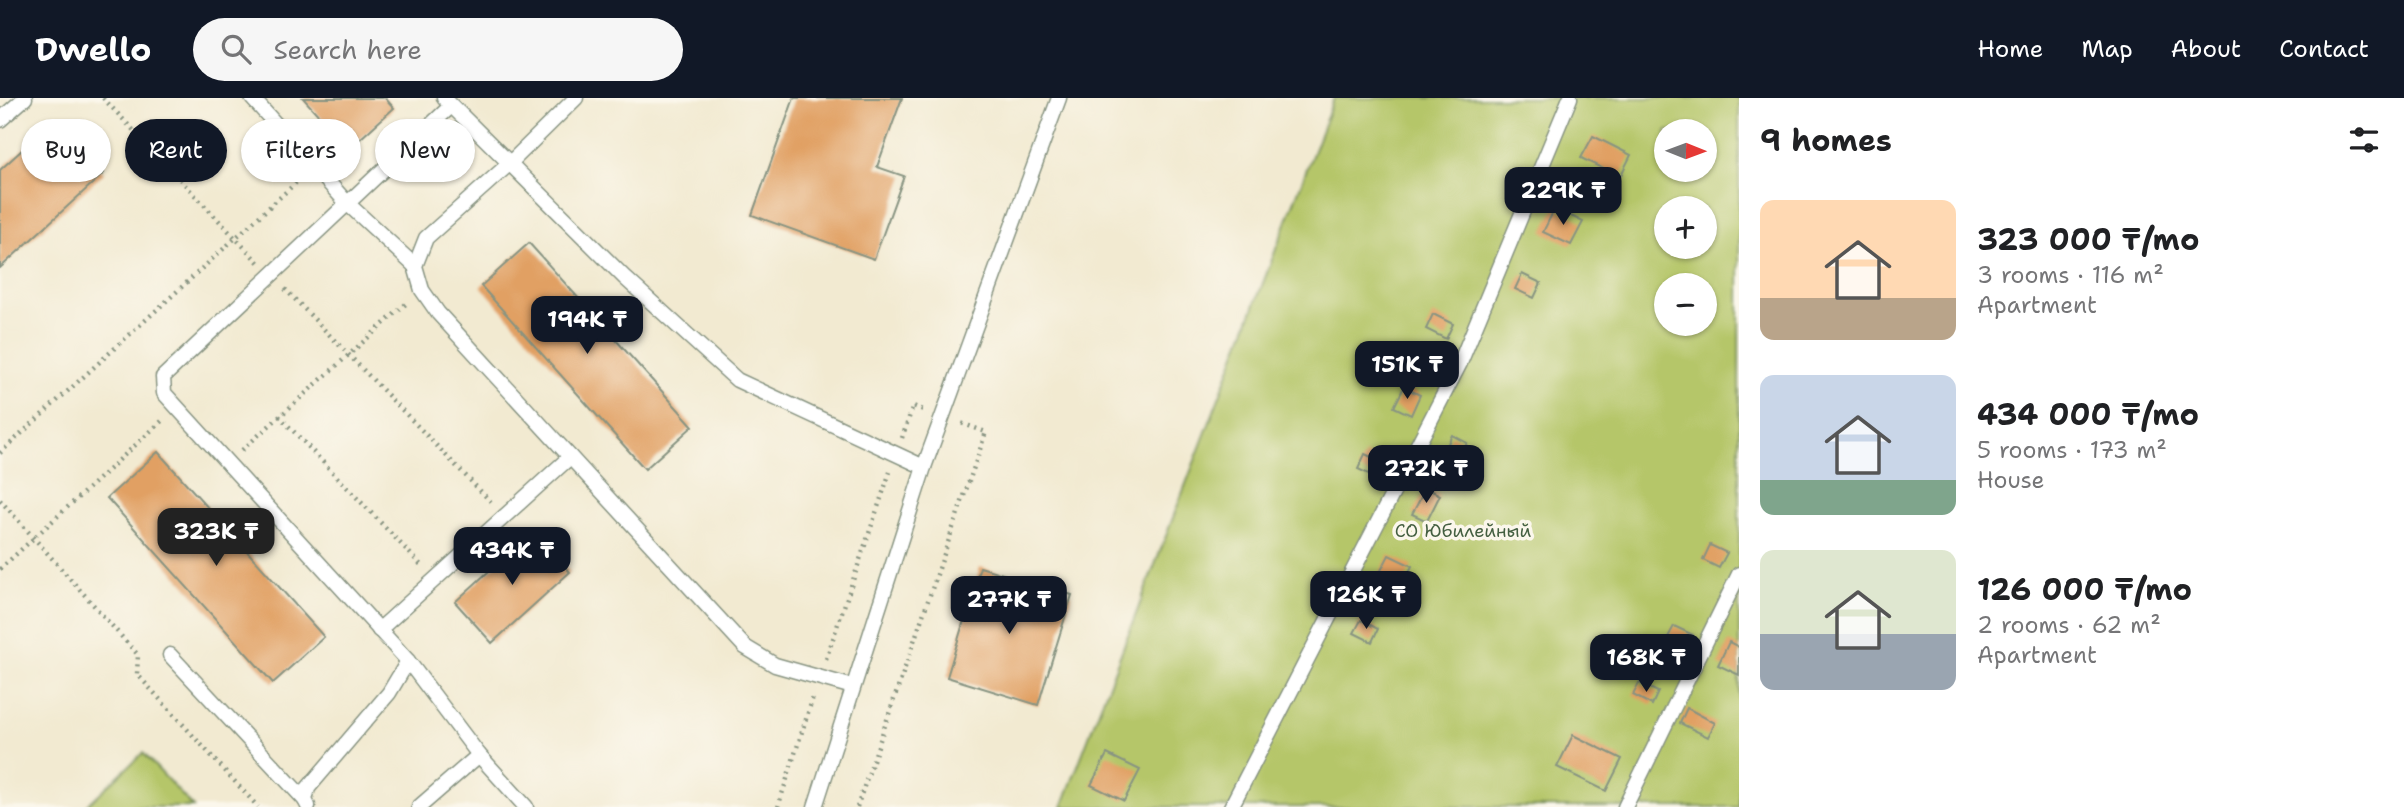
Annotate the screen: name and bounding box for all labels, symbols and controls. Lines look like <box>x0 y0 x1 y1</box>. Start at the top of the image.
search box <box>193 18 683 81</box>
text: Dwello <box>35 27 151 72</box>
icon: search <box>217 30 255 68</box>
text: Search here <box>273 32 422 67</box>
text: Home <box>1977 33 2043 65</box>
text: Map <box>2081 33 2133 65</box>
text: About <box>2171 33 2241 65</box>
text: Contact <box>2279 33 2369 65</box>
chip: Buy <box>21 119 111 182</box>
chip: Rent <box>125 119 227 182</box>
chip: Filters <box>241 119 361 182</box>
chip: New <box>375 119 475 182</box>
north arrow <box>1654 119 1717 182</box>
map controls <box>1654 119 1717 336</box>
text: 9 homes <box>1760 120 1892 161</box>
icon: filters <box>2345 121 2383 159</box>
pin: 229K ₸ <box>1506 167 1620 227</box>
text: 229K ₸ <box>1521 175 1605 205</box>
button: + <box>1654 196 1717 259</box>
text: 323 000 ₸/mo <box>1977 219 2199 260</box>
icon: home <box>1816 228 1900 312</box>
text: 3 rooms · 116 m² <box>1977 260 2164 290</box>
button: − <box>1654 273 1717 336</box>
text: Apartment <box>1977 290 2097 320</box>
pin: 194K ₸ <box>530 296 644 356</box>
text: 194K ₸ <box>547 304 627 334</box>
pin: 151K ₸ <box>1350 342 1464 401</box>
text: 151K ₸ <box>1371 349 1443 379</box>
text: 434 000 ₸/mo <box>1977 394 2199 435</box>
icon: home <box>1816 403 1900 487</box>
text: 5 rooms · 173 m² <box>1977 435 2167 465</box>
pin: 272K ₸ <box>1369 446 1483 505</box>
text: 272K ₸ <box>1384 453 1468 483</box>
text: House <box>1977 465 2045 495</box>
pin: 323K ₸ <box>159 508 273 568</box>
text: 323K ₸ <box>173 516 259 546</box>
park label: СО Юбилейный <box>1395 519 1532 543</box>
pin: 434K ₸ <box>455 528 569 587</box>
text: 434K ₸ <box>470 535 554 565</box>
text: 126 000 ₸/mo <box>1977 569 2192 610</box>
pin: 126K ₸ <box>1309 572 1423 631</box>
pin: 277K ₸ <box>952 576 1066 636</box>
icon: home <box>1816 578 1900 662</box>
text: 126K ₸ <box>1326 579 1406 609</box>
text: 277K ₸ <box>967 584 1051 614</box>
text: 2 rooms · 62 m² <box>1977 610 2161 640</box>
pin: 168K ₸ <box>1589 634 1703 694</box>
text: Apartment <box>1977 640 2097 670</box>
text: 168K ₸ <box>1606 642 1686 672</box>

